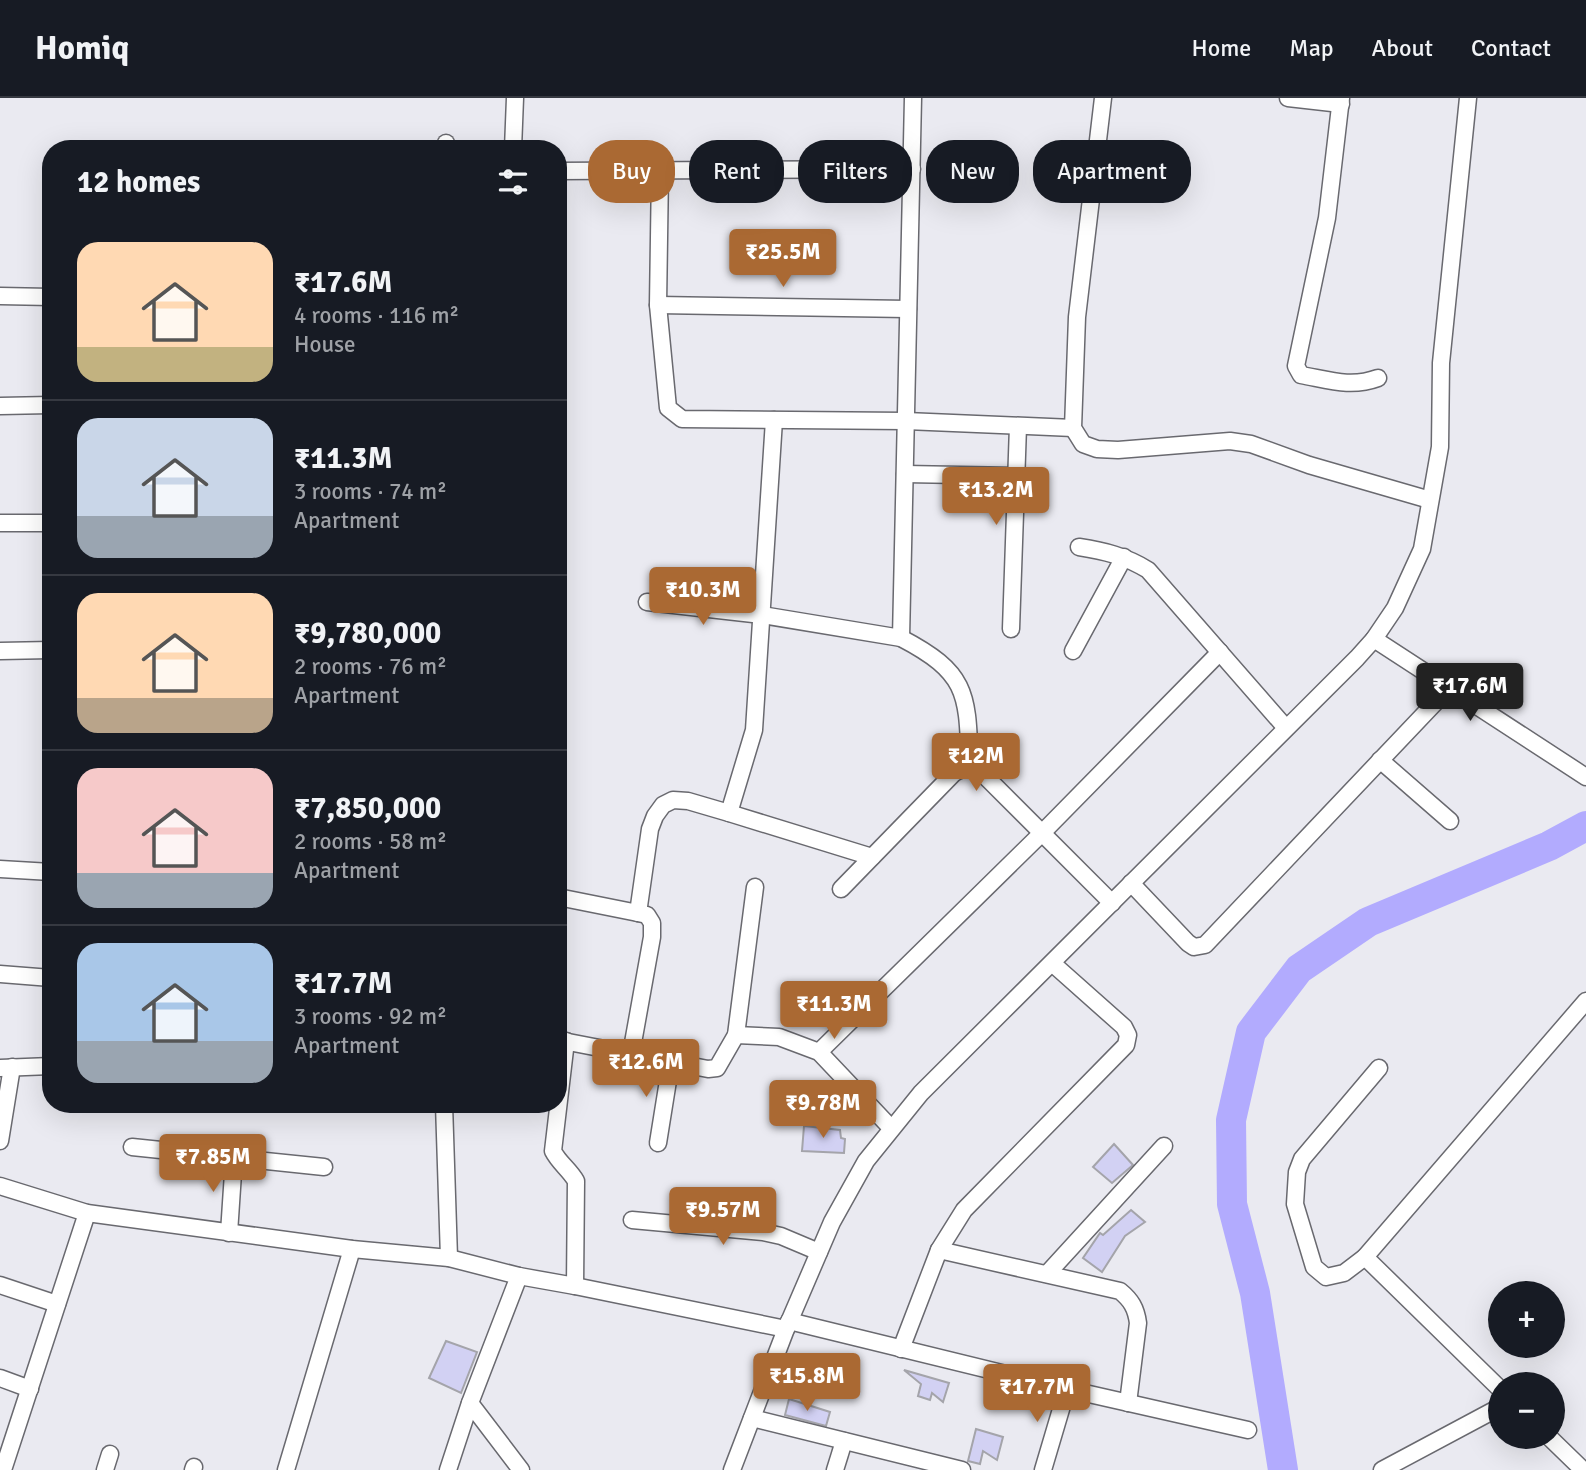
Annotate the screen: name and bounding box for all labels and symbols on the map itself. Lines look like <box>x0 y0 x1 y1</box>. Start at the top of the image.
pin: ₹25.5M <box>726 230 840 289</box>
pin: ₹13.2M <box>939 468 1053 527</box>
pin: ₹10.3M <box>646 568 760 627</box>
pin: ₹17.6M <box>1413 664 1527 723</box>
pin: ₹12M <box>935 734 1017 793</box>
pin: ₹11.3M <box>777 982 891 1041</box>
pin: ₹12.6M <box>589 1040 703 1099</box>
pin: ₹9.78M <box>766 1080 880 1140</box>
pin: ₹7.85M <box>156 1134 270 1194</box>
pin: ₹9.57M <box>666 1188 780 1247</box>
pin: ₹15.8M <box>750 1354 864 1413</box>
pin: ₹17.7M <box>980 1364 1094 1424</box>

